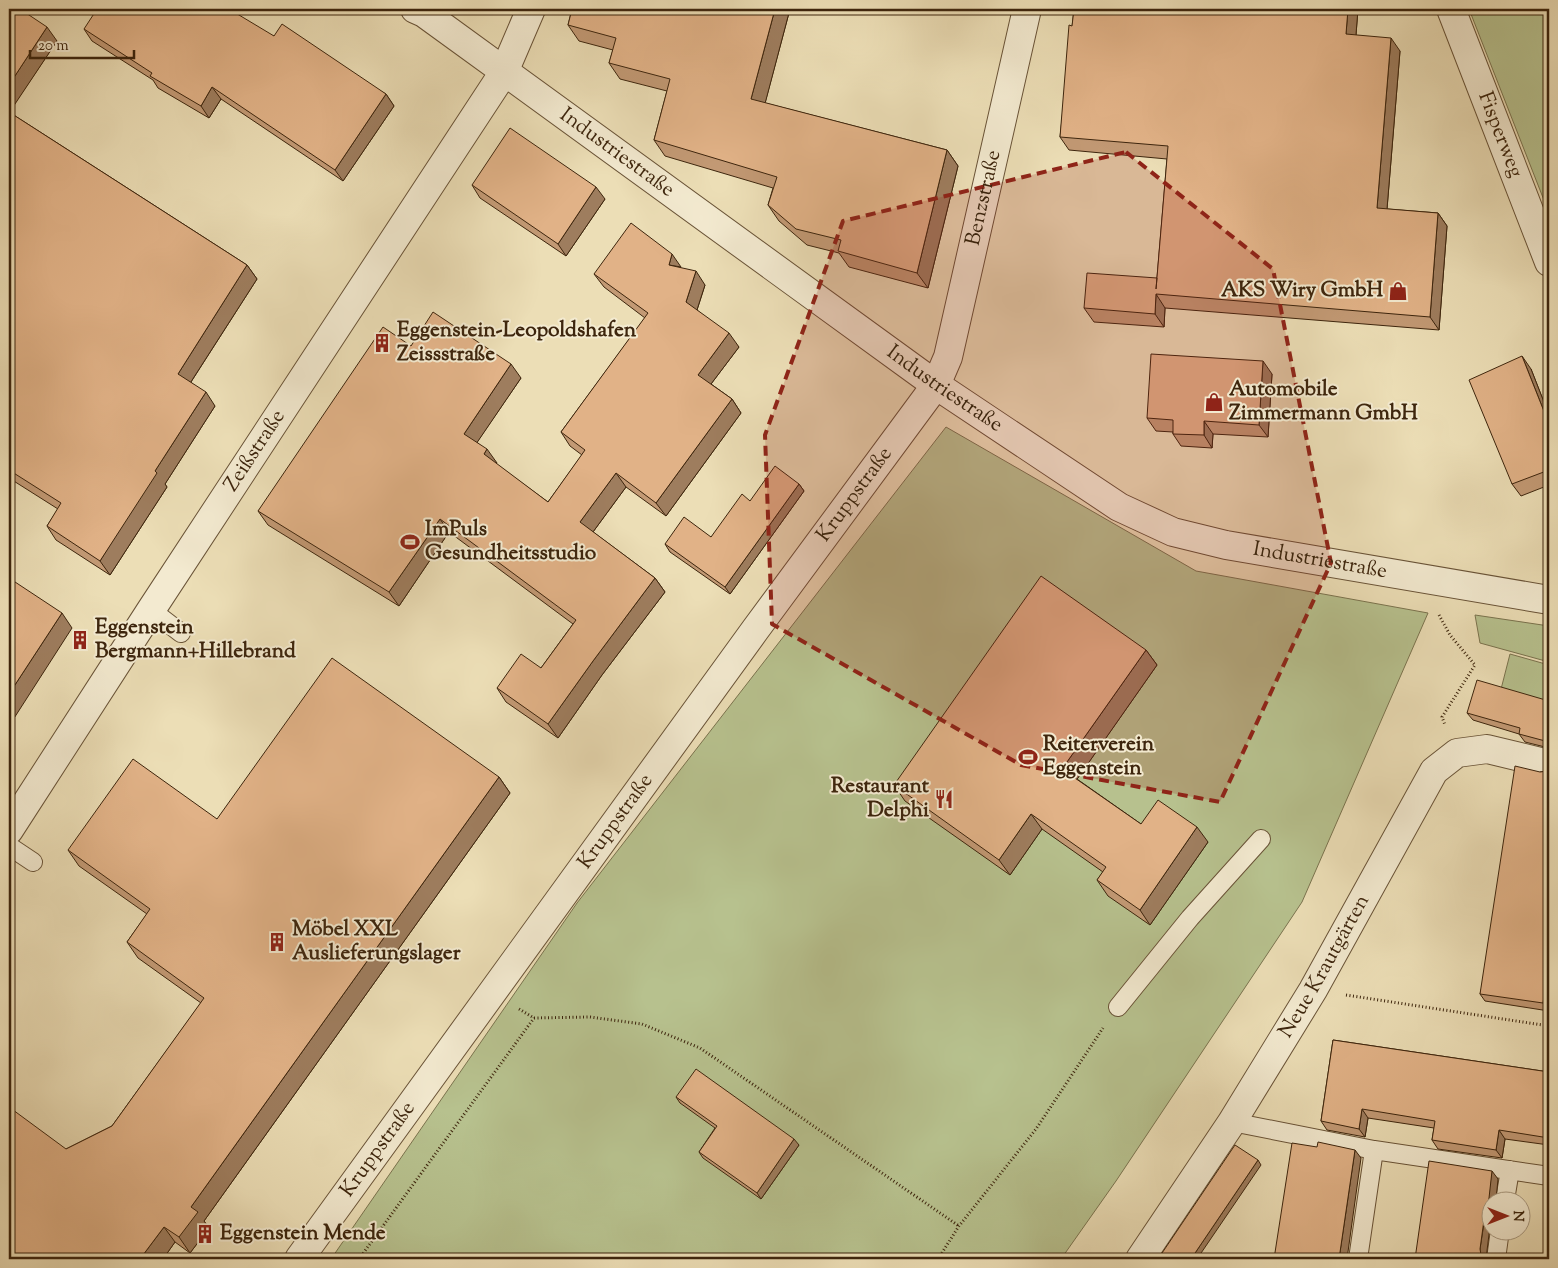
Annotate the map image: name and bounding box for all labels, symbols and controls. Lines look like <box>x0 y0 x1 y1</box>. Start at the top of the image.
scale bar <box>30 28 134 60</box>
text: 20 m <box>38 36 69 57</box>
street label: Fisperweg <box>1470 87 1530 182</box>
street label: Industriestraße <box>553 101 680 205</box>
street label: Benzstraße <box>959 147 1009 249</box>
place label: AKS Wiry GmbH <box>1221 276 1383 306</box>
shop icon: AKS Wiry GmbH <box>1387 280 1409 302</box>
place label: Eggenstein-Leopoldshafen Zeissstraße <box>397 316 637 370</box>
building icon: Eggenstein-Leopoldshafen Zeissstraße <box>371 332 393 354</box>
street label: Industriestraße <box>880 338 1009 440</box>
place label: Automobile Zimmermann GmbH <box>1229 375 1418 429</box>
shop icon: Automobile Zimmermann GmbH <box>1203 391 1225 413</box>
street label: Zeißstraße <box>217 404 293 498</box>
street label: Kruppstraße <box>810 441 900 549</box>
place label: ImPuls Gesundheitsstudio <box>425 515 597 569</box>
sports icon: ImPuls Gesundheitsstudio <box>399 531 421 553</box>
street label: Industriestraße <box>1250 535 1389 587</box>
place label: Eggenstein Bergmann+Hillebrand <box>95 613 296 667</box>
building icon: Eggenstein Bergmann+Hillebrand <box>69 629 91 651</box>
place label: Reiterverein Eggenstein <box>1043 730 1155 784</box>
sports icon: Reiterverein Eggenstein <box>1017 746 1039 768</box>
street label: Kruppstraße <box>571 768 661 876</box>
place label: Restaurant Delphi <box>831 772 930 826</box>
restaurant icon: Restaurant Delphi <box>933 788 955 810</box>
street label: Neue Krautgärten <box>1272 889 1378 1044</box>
place label: Möbel XXL Auslieferungslager <box>292 915 461 969</box>
building icon: Möbel XXL Auslieferungslager <box>266 931 288 953</box>
street label: Kruppstraße <box>333 1096 423 1204</box>
north arrow <box>1480 1190 1530 1240</box>
text: N <box>1507 1210 1527 1222</box>
place label: Eggenstein Mende <box>220 1219 386 1249</box>
building icon: Eggenstein Mende <box>194 1223 216 1245</box>

